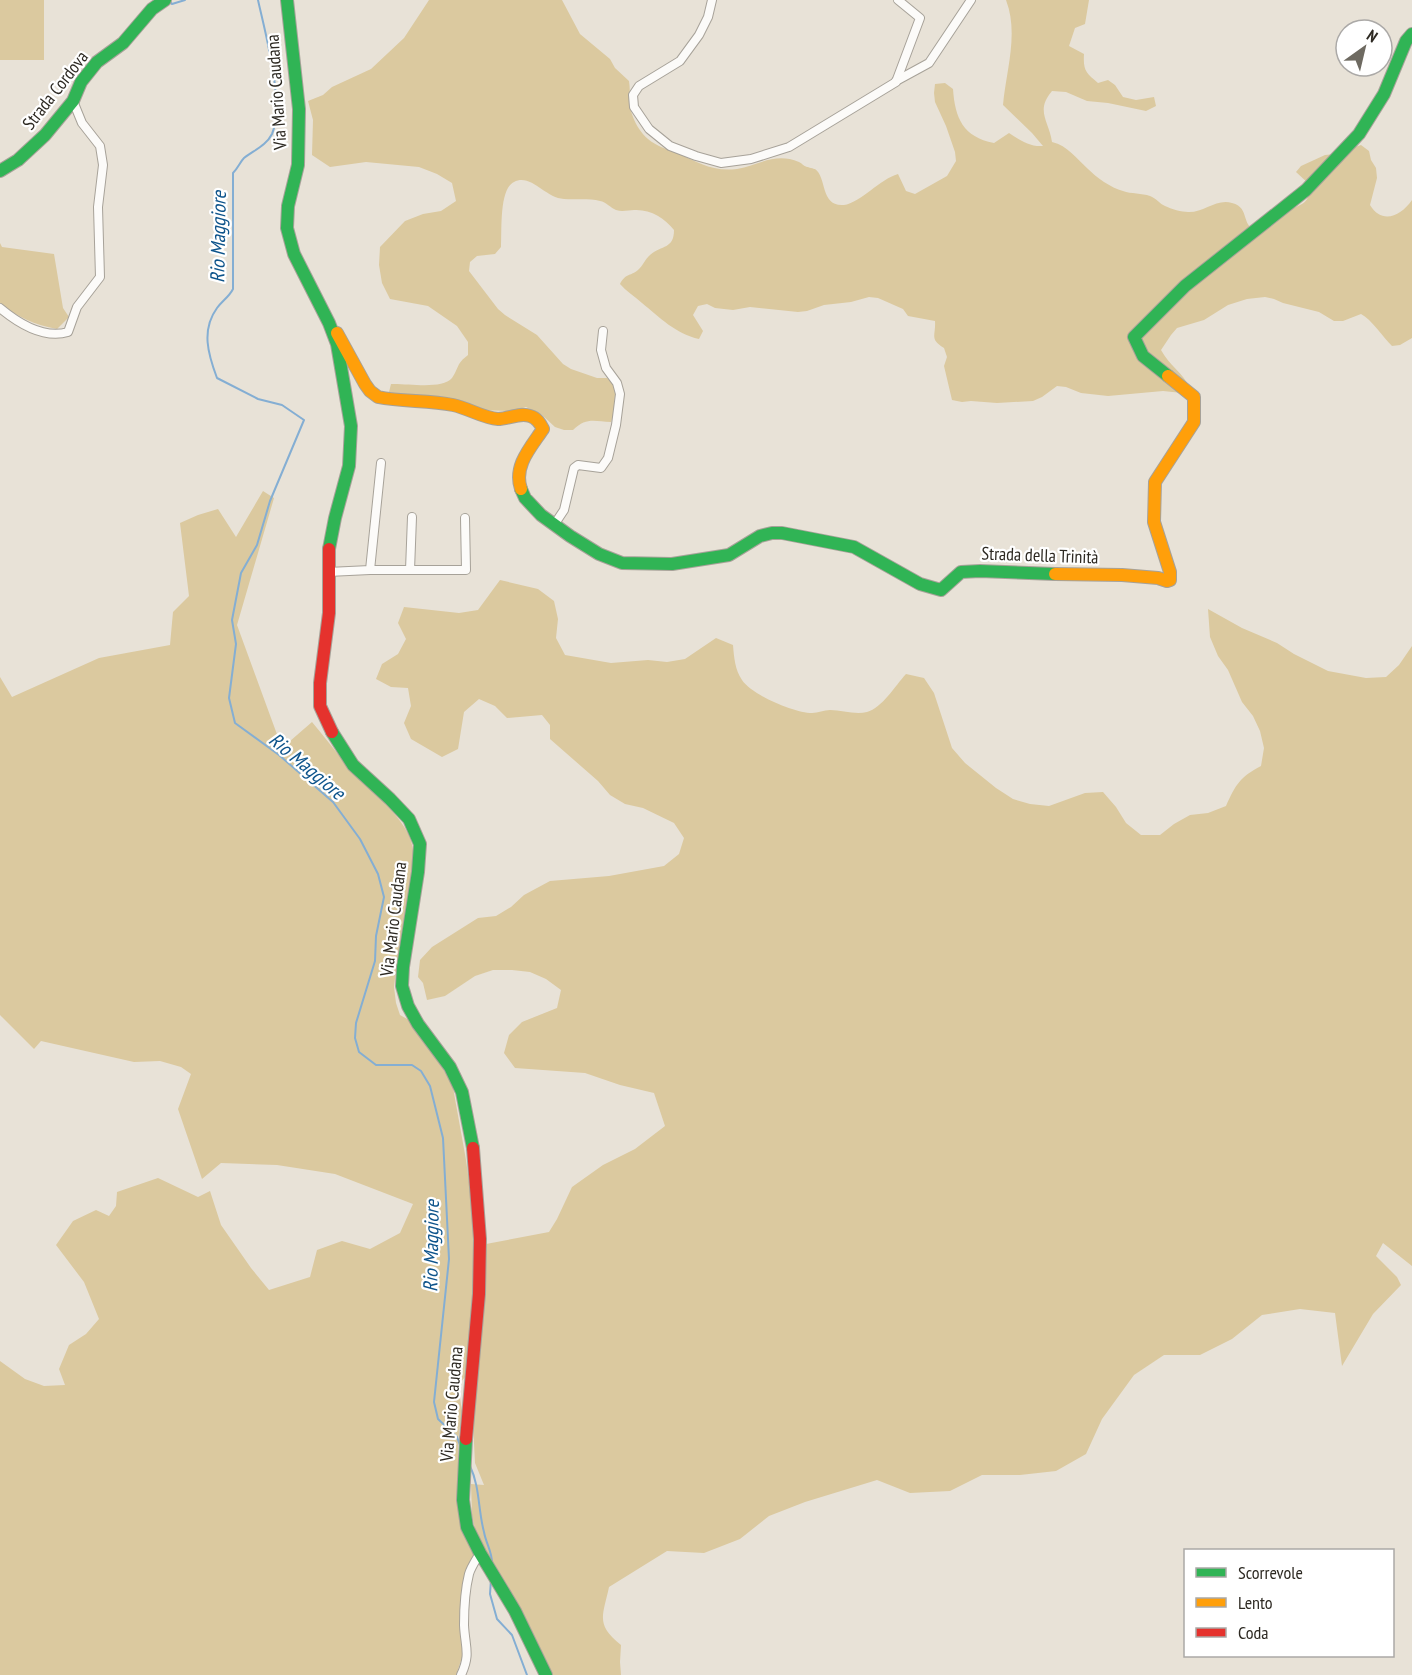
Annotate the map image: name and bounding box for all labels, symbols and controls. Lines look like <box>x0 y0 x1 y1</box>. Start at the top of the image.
north arrow <box>1334 18 1394 78</box>
text: N <box>1363 25 1382 46</box>
street label: Via Mario Caudana <box>261 34 292 151</box>
street label: Strada Cordova <box>17 46 93 134</box>
water label: Rio Maggiore <box>204 189 232 283</box>
street label: Strada della Trinità <box>981 541 1099 569</box>
water label: Rio Maggiore <box>264 727 352 807</box>
street label: Via Mario Caudana <box>374 860 411 979</box>
water label: Rio Maggiore <box>417 1198 445 1292</box>
street label: Via Mario Caudana <box>434 1345 467 1464</box>
legend <box>1184 1549 1394 1657</box>
text: Scorrevole <box>1238 1561 1303 1584</box>
text: Lento <box>1238 1591 1273 1614</box>
text: Coda <box>1238 1621 1269 1644</box>

